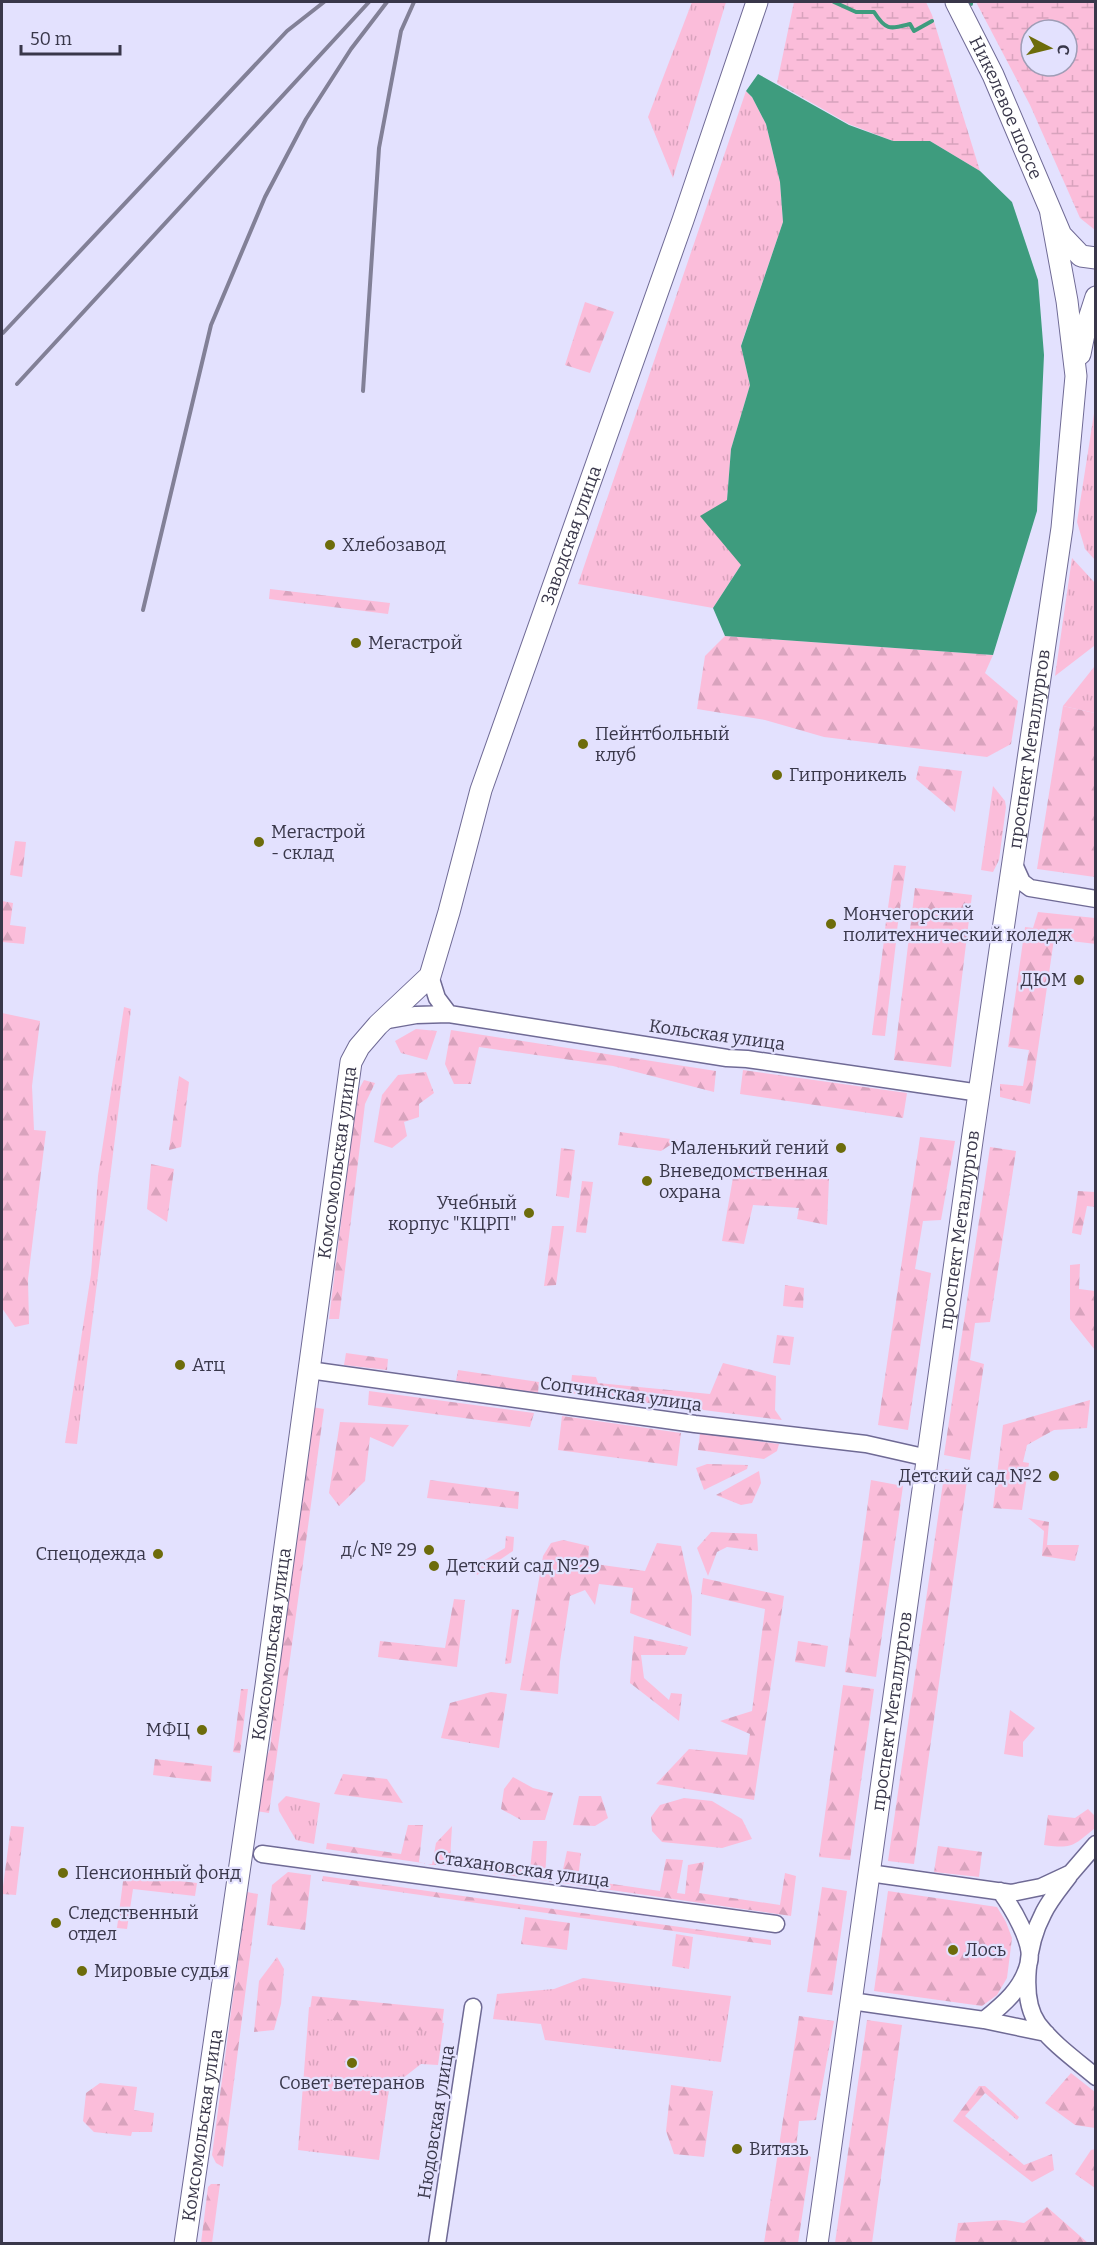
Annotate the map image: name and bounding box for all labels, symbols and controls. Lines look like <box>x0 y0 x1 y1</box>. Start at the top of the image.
scale bar <box>21 18 120 56</box>
north arrow <box>1019 18 1079 78</box>
text: 50 m <box>30 28 72 50</box>
street label: Никелевое шоссе <box>964 33 1047 183</box>
text: С <box>1053 44 1073 56</box>
street label: Заводская улица <box>536 463 606 608</box>
place label: Хлебозавод <box>342 534 446 556</box>
marker: Хлебозавод <box>323 538 337 552</box>
place label: Мегастрой <box>368 632 463 654</box>
marker: Мегастрой <box>349 636 363 650</box>
street label: проспект Металлургов <box>1004 648 1055 850</box>
place label: Пейнтбольный клуб <box>595 723 730 766</box>
marker: Пейнтбольный клуб <box>576 737 590 751</box>
place label: Гипроникель <box>789 764 907 786</box>
marker: Гипроникель <box>770 768 784 782</box>
place label: Мегастрой - склад <box>271 821 366 864</box>
marker: Мегастрой - склад <box>252 835 266 849</box>
place label: Мончегорский политехнический коледж <box>843 903 1073 946</box>
marker: Мончегорский политехнический коледж <box>824 917 838 931</box>
place label: ДЮМ <box>1021 969 1067 991</box>
marker: ДЮМ <box>1072 973 1086 987</box>
street label: Кольская улица <box>647 1015 787 1055</box>
street label: Комсомольская улица <box>313 1065 361 1260</box>
street label: проспект Металлургов <box>935 1129 984 1331</box>
place label: Маленький гений <box>670 1137 829 1159</box>
marker: Маленький гений <box>834 1141 848 1155</box>
place label: Вневедомственная охрана <box>659 1160 828 1203</box>
marker: Вневедомственная охрана <box>640 1174 654 1188</box>
place label: Учебный корпус "КЦРП" <box>388 1192 517 1235</box>
marker: Учебный корпус "КЦРП" <box>522 1206 536 1220</box>
place label: Атц <box>192 1354 225 1376</box>
marker: Атц <box>173 1358 187 1372</box>
street label: Сопчинская улица <box>539 1372 704 1416</box>
place label: Детский сад №2 <box>899 1465 1042 1487</box>
marker: Детский сад №2 <box>1047 1469 1061 1483</box>
place label: д/с № 29 <box>341 1539 417 1561</box>
place label: Спецодежда <box>36 1543 146 1565</box>
marker: д/с № 29 <box>422 1543 436 1557</box>
street label: Комсомольская улица <box>247 1546 296 1742</box>
marker: Спецодежда <box>151 1547 165 1561</box>
place label: Детский сад №29 <box>446 1555 600 1577</box>
marker: Детский сад №29 <box>427 1559 441 1573</box>
street label: проспект Металлургов <box>867 1610 917 1812</box>
place label: МФЦ <box>146 1719 190 1741</box>
marker: МФЦ <box>195 1723 209 1737</box>
street label: Стахановская улица <box>433 1846 611 1892</box>
place label: Пенсионный фонд <box>75 1862 241 1884</box>
marker: Пенсионный фонд <box>56 1866 70 1880</box>
place label: Следственный отдел <box>68 1902 199 1945</box>
marker: Следственный отдел <box>49 1916 63 1930</box>
place label: Лось <box>965 1939 1006 1961</box>
marker: Лось <box>946 1943 960 1957</box>
place label: Мировые судья <box>94 1960 229 1982</box>
marker: Мировые судья <box>75 1964 89 1978</box>
street label: Комсомольская улица <box>177 2027 227 2223</box>
street label: Нюдовская улица <box>413 2043 459 2201</box>
marker: Совет ветеранов <box>345 2056 359 2070</box>
place label: Совет ветеранов <box>279 2072 425 2094</box>
place label: Витязь <box>749 2138 808 2160</box>
marker: Витязь <box>730 2142 744 2156</box>

